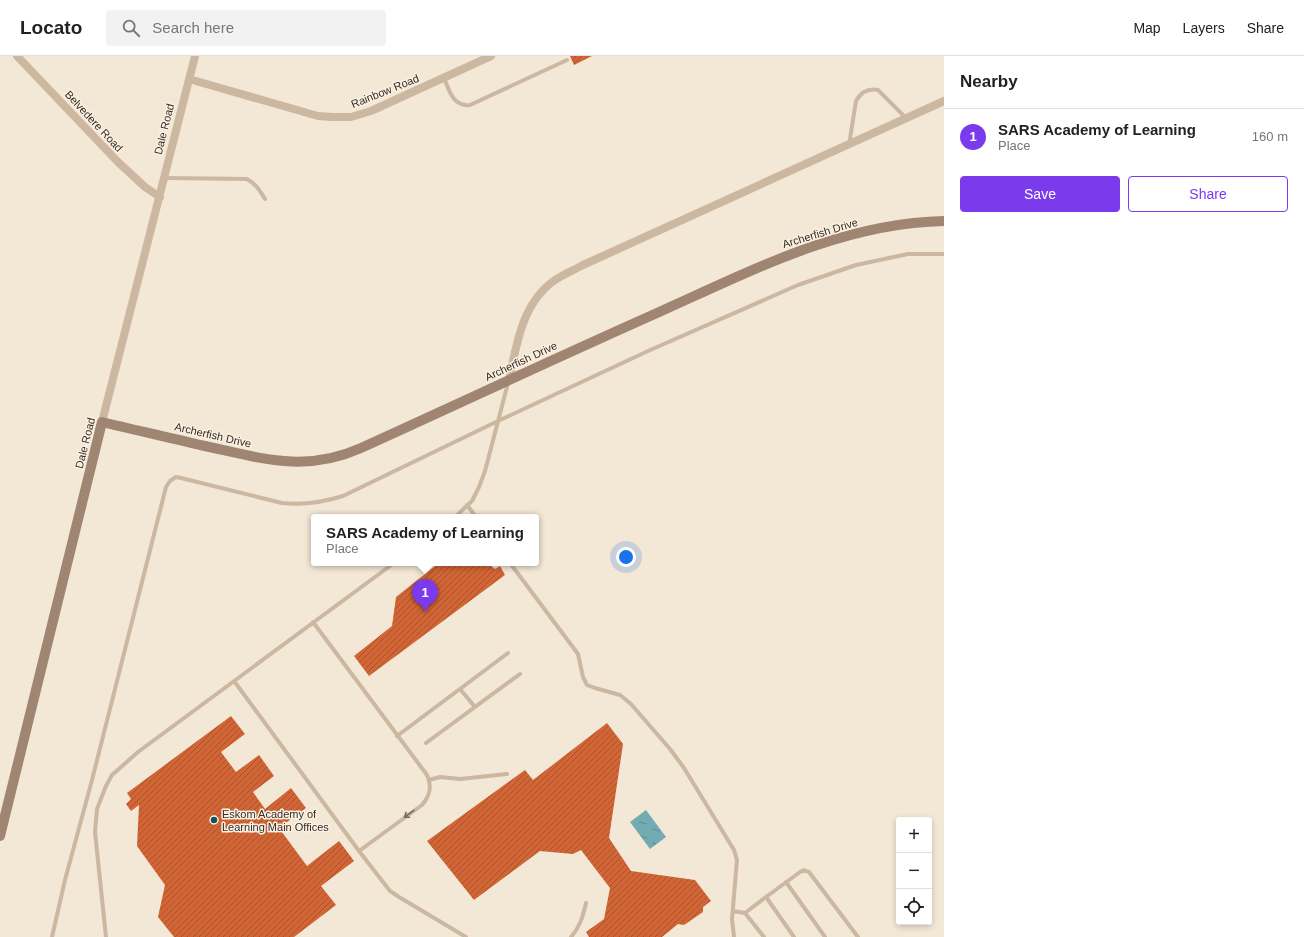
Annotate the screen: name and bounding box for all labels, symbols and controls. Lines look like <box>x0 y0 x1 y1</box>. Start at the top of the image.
search box <box>106 10 386 46</box>
text: Locato <box>20 17 82 38</box>
icon: search <box>120 17 142 39</box>
text: Search here <box>152 19 234 36</box>
text: Map <box>1133 20 1161 36</box>
text: Layers <box>1183 20 1225 36</box>
text: Share <box>1247 20 1284 36</box>
street label: Rainbow Road <box>349 72 421 110</box>
text: Nearby <box>960 72 1018 91</box>
street label: Belvedere Road <box>63 88 125 154</box>
street label: Dale Road <box>152 102 176 156</box>
text: SARS Academy of Learning <box>998 121 1196 138</box>
text: 1 <box>969 129 977 144</box>
text: 160 m <box>1252 129 1288 144</box>
text: Place <box>998 138 1031 153</box>
button: Save <box>960 176 1120 212</box>
button: Share <box>1128 176 1288 212</box>
street label: Archerfish Drive <box>781 216 859 250</box>
street label: Archerfish Drive <box>483 339 559 383</box>
street label: Dale Road <box>73 416 97 470</box>
street label: Archerfish Drive <box>174 420 252 450</box>
popup <box>311 514 539 566</box>
text: SARS Academy of Learning <box>326 524 524 541</box>
text: Place <box>326 541 359 556</box>
your location <box>616 547 636 567</box>
pin: 1 <box>412 579 438 612</box>
place label: Eskom Academy of Learning Main Offices <box>222 808 329 833</box>
one-way arrow <box>403 810 414 819</box>
marker: Eskom Academy of Learning Main Offices <box>209 815 219 825</box>
map controls <box>896 817 932 925</box>
button: + <box>896 817 932 853</box>
button: − <box>896 853 932 889</box>
button: locate <box>896 889 932 925</box>

